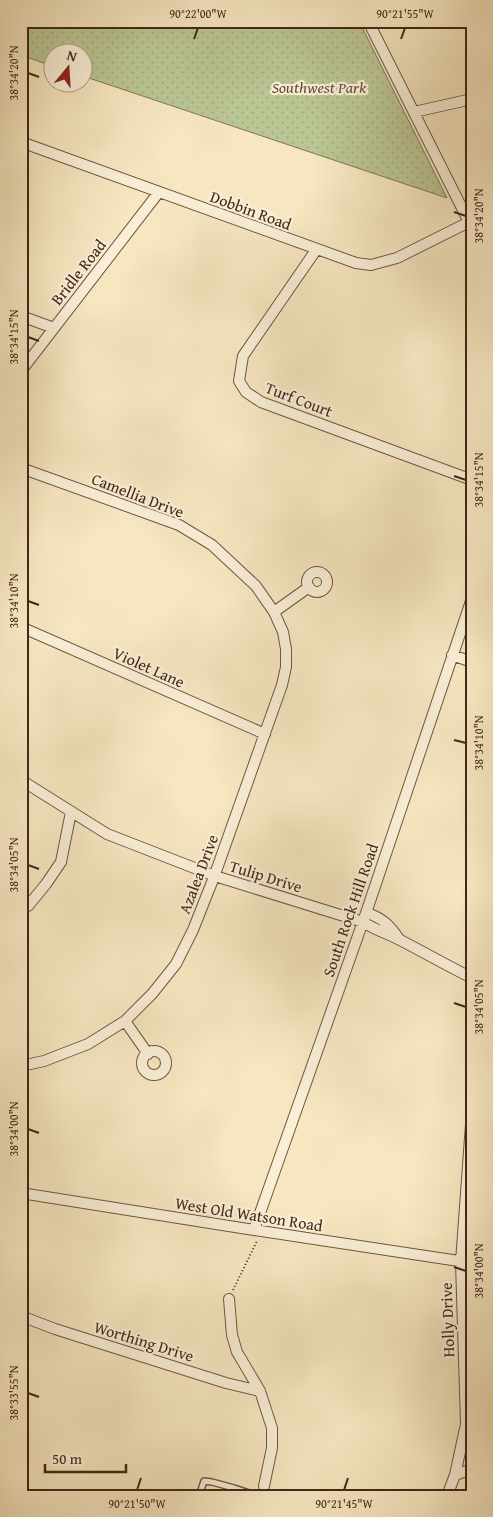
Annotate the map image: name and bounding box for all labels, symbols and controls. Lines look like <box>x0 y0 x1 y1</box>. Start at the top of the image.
text: 90°22'00"W <box>169 5 228 22</box>
text: 90°21'55"W <box>376 5 435 22</box>
north arrow <box>42 42 92 92</box>
text: 38°34'20"N <box>5 45 22 101</box>
text: N <box>64 45 80 67</box>
park label: Southwest Park <box>272 75 367 99</box>
street label: Dobbin Road <box>207 184 295 236</box>
text: 38°34'20"N <box>470 188 487 244</box>
street label: Bridle Road <box>45 234 112 310</box>
text: 38°34'15"N <box>5 309 22 365</box>
street label: Turf Court <box>262 375 337 423</box>
text: 38°34'15"N <box>470 452 487 508</box>
street label: Camellia Drive <box>88 466 188 524</box>
text: 38°34'10"N <box>5 573 22 629</box>
street label: Violet Lane <box>109 641 189 693</box>
text: 38°34'10"N <box>470 715 487 771</box>
street label: Azalea Drive <box>172 831 224 917</box>
text: 38°34'05"N <box>5 837 22 893</box>
street label: South Rock Hill Road <box>316 840 384 980</box>
street label: Tulip Drive <box>227 854 305 898</box>
text: 38°34'05"N <box>470 979 487 1035</box>
text: 38°34'00"N <box>5 1101 22 1157</box>
street label: West Old Watson Road <box>174 1190 325 1238</box>
text: 38°34'00"N <box>470 1243 487 1299</box>
street label: Holly Drive <box>434 1282 460 1358</box>
street label: Worthing Drive <box>91 1314 197 1368</box>
text: 38°33'55"N <box>5 1365 22 1421</box>
scale bar <box>45 1442 126 1474</box>
text: 50 m <box>52 1448 83 1469</box>
text: 90°21'50"W <box>108 1495 167 1512</box>
text: 90°21'45"W <box>315 1495 374 1512</box>

